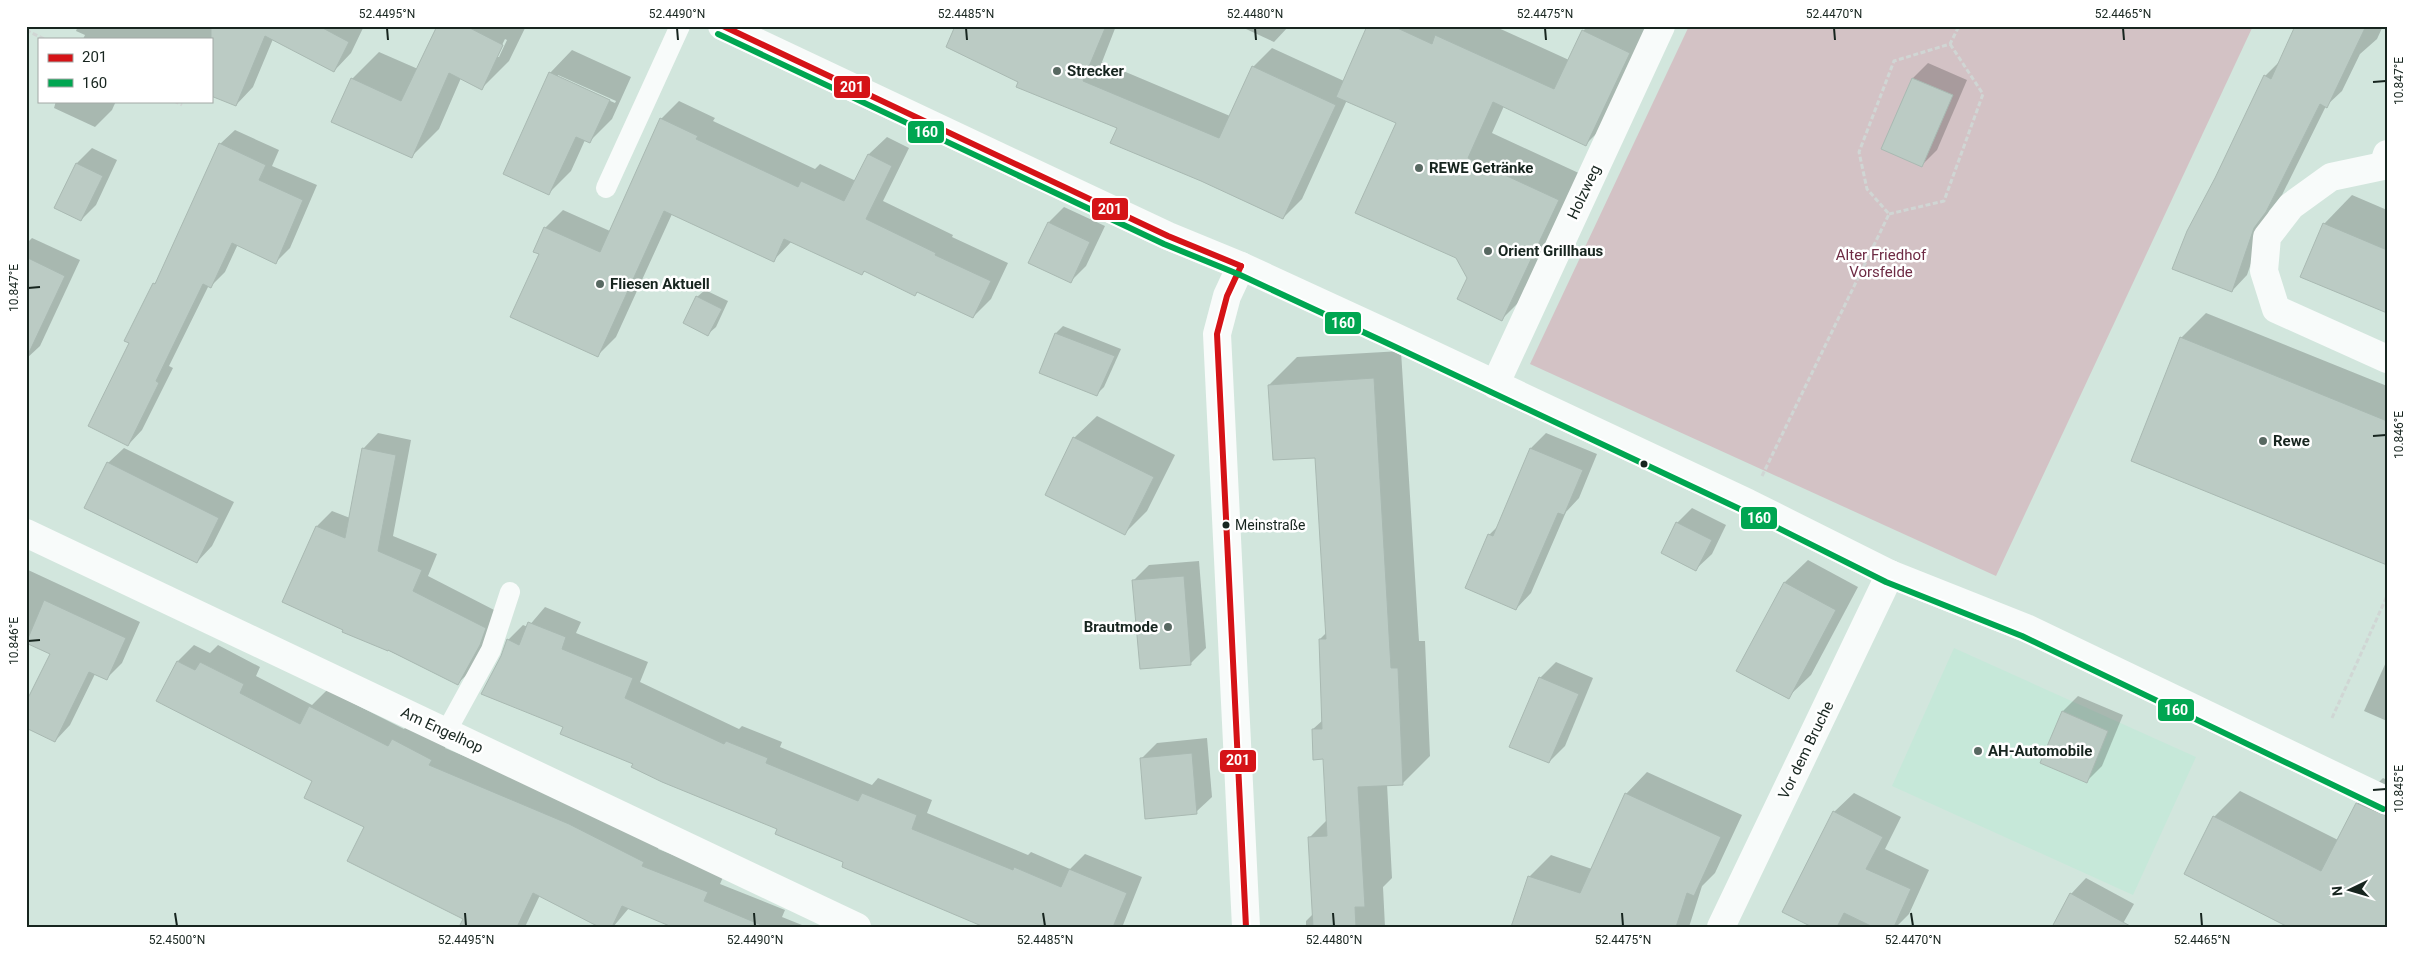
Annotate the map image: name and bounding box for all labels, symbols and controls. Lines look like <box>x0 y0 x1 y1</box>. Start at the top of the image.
text: 52.4495°N <box>359 7 415 21</box>
text: 52.4490°N <box>649 7 705 21</box>
text: 52.4485°N <box>938 7 994 21</box>
text: 52.4480°N <box>1227 7 1283 21</box>
text: 52.4475°N <box>1517 7 1573 21</box>
text: 52.4470°N <box>1806 7 1862 21</box>
text: 52.4465°N <box>2095 7 2151 21</box>
legend <box>38 38 212 102</box>
text: 201 <box>82 48 107 66</box>
text: 10.847°E <box>2392 57 2406 105</box>
place label: Strecker <box>1067 62 1125 80</box>
marker: Strecker <box>1051 65 1063 77</box>
text: 160 <box>82 74 107 92</box>
line badge: 201 <box>833 75 871 99</box>
text: 201 <box>840 79 864 95</box>
line badge: 160 <box>907 120 945 144</box>
text: 160 <box>914 124 938 140</box>
place label: REWE Getränke <box>1429 159 1533 177</box>
marker: REWE Getränke <box>1413 162 1425 174</box>
street label: Holzweg <box>1564 162 1604 222</box>
line badge: 201 <box>1091 197 1129 221</box>
text: 201 <box>1098 201 1122 217</box>
place label: Orient Grillhaus <box>1498 242 1604 260</box>
marker: Orient Grillhaus <box>1482 245 1494 257</box>
park label: Alter Friedhof Vorsfelde <box>1836 246 1927 281</box>
text: 10.847°E <box>7 264 21 312</box>
place label: Fliesen Aktuell <box>610 275 710 293</box>
marker: Fliesen Aktuell <box>594 278 606 290</box>
line badge: 160 <box>1324 311 1362 335</box>
text: 160 <box>1331 315 1355 331</box>
text: 10.846°E <box>2392 411 2406 459</box>
place label: Rewe <box>2273 432 2310 450</box>
marker: Rewe <box>2257 435 2269 447</box>
unlabelled marker <box>1639 459 1649 469</box>
line badge: 160 <box>1740 506 1778 530</box>
text: 160 <box>1747 510 1771 526</box>
place label: Meinstraße <box>1235 517 1305 533</box>
marker: Meinstraße <box>1221 520 1231 530</box>
text: 10.846°E <box>7 617 21 665</box>
place label: Brautmode <box>1084 618 1158 636</box>
marker: Brautmode <box>1162 621 1174 633</box>
street label: Vor dem Bruche <box>1775 698 1837 802</box>
line badge: 160 <box>2157 698 2195 722</box>
text: 160 <box>2164 702 2188 718</box>
street label: Am Engelhop <box>398 703 486 757</box>
place label: AH-Automobile <box>1988 742 2092 760</box>
marker: AH-Automobile <box>1972 745 1984 757</box>
line badge: 201 <box>1219 749 1257 773</box>
text: 201 <box>1226 752 1250 768</box>
text: 10.845°E <box>2392 765 2406 813</box>
north arrow <box>2326 866 2376 916</box>
text: N <box>2329 886 2345 897</box>
text: 52.4500°N <box>149 933 205 947</box>
text: 52.4495°N <box>438 933 494 947</box>
text: 52.4490°N <box>727 933 783 947</box>
text: 52.4485°N <box>1017 933 1073 947</box>
text: 52.4480°N <box>1306 933 1362 947</box>
text: 52.4475°N <box>1595 933 1651 947</box>
text: 52.4470°N <box>1885 933 1941 947</box>
text: 52.4465°N <box>2174 933 2230 947</box>

